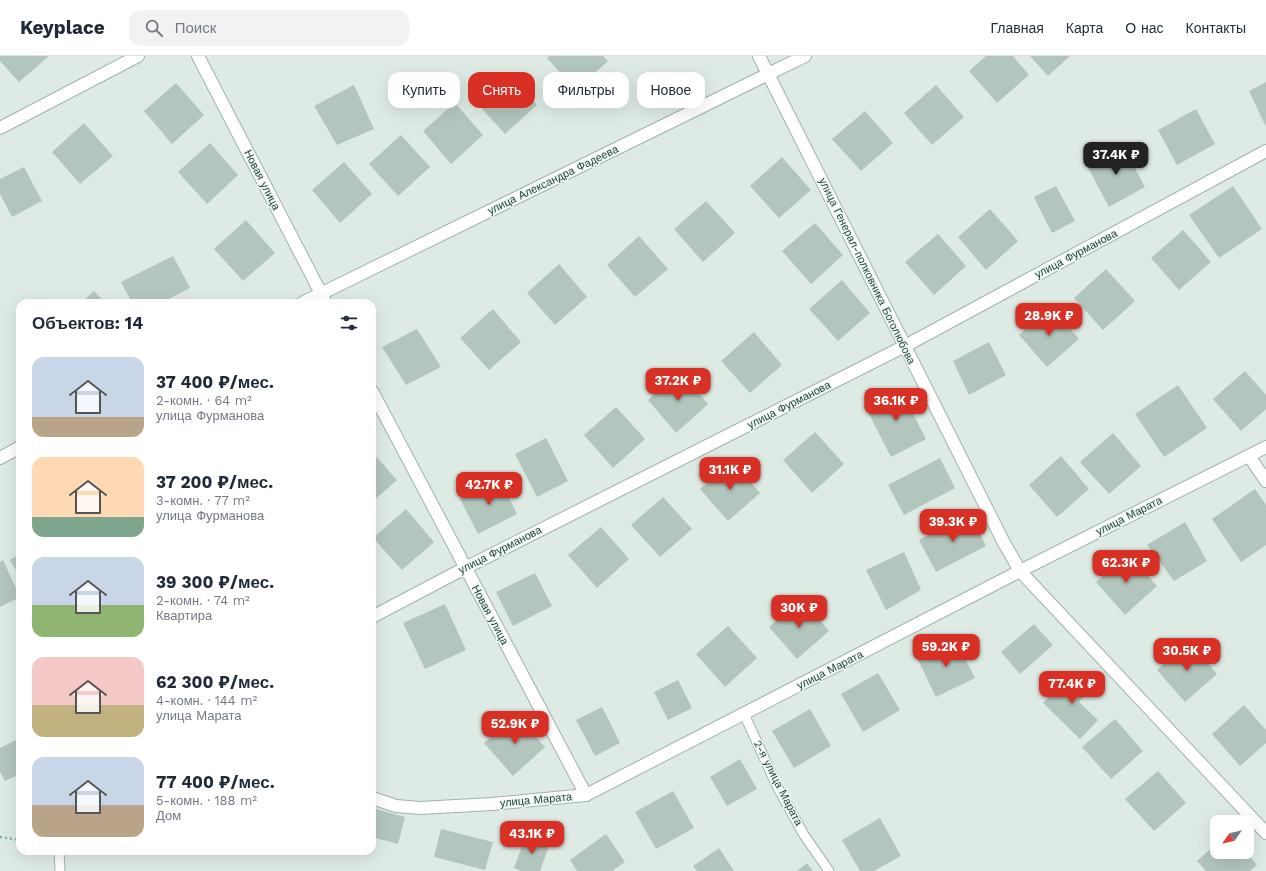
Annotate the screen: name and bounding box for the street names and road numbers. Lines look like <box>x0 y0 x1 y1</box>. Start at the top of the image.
street label: улица Александра Фадеева <box>485 142 621 217</box>
street label: Новая улица <box>241 148 283 213</box>
street label: улица Генерал-полковника Боголюбова <box>816 176 918 367</box>
street label: улица Фурманова <box>1033 226 1120 281</box>
street label: улица Фурманова <box>745 378 834 432</box>
street label: улица Марата <box>1094 493 1165 538</box>
street label: улица Фурманова <box>456 523 545 577</box>
street label: Новая улица <box>469 583 512 648</box>
street label: улица Марата <box>795 647 866 692</box>
street label: 2-я улица Марата <box>751 738 806 829</box>
street label: улица Марата <box>499 790 574 810</box>

